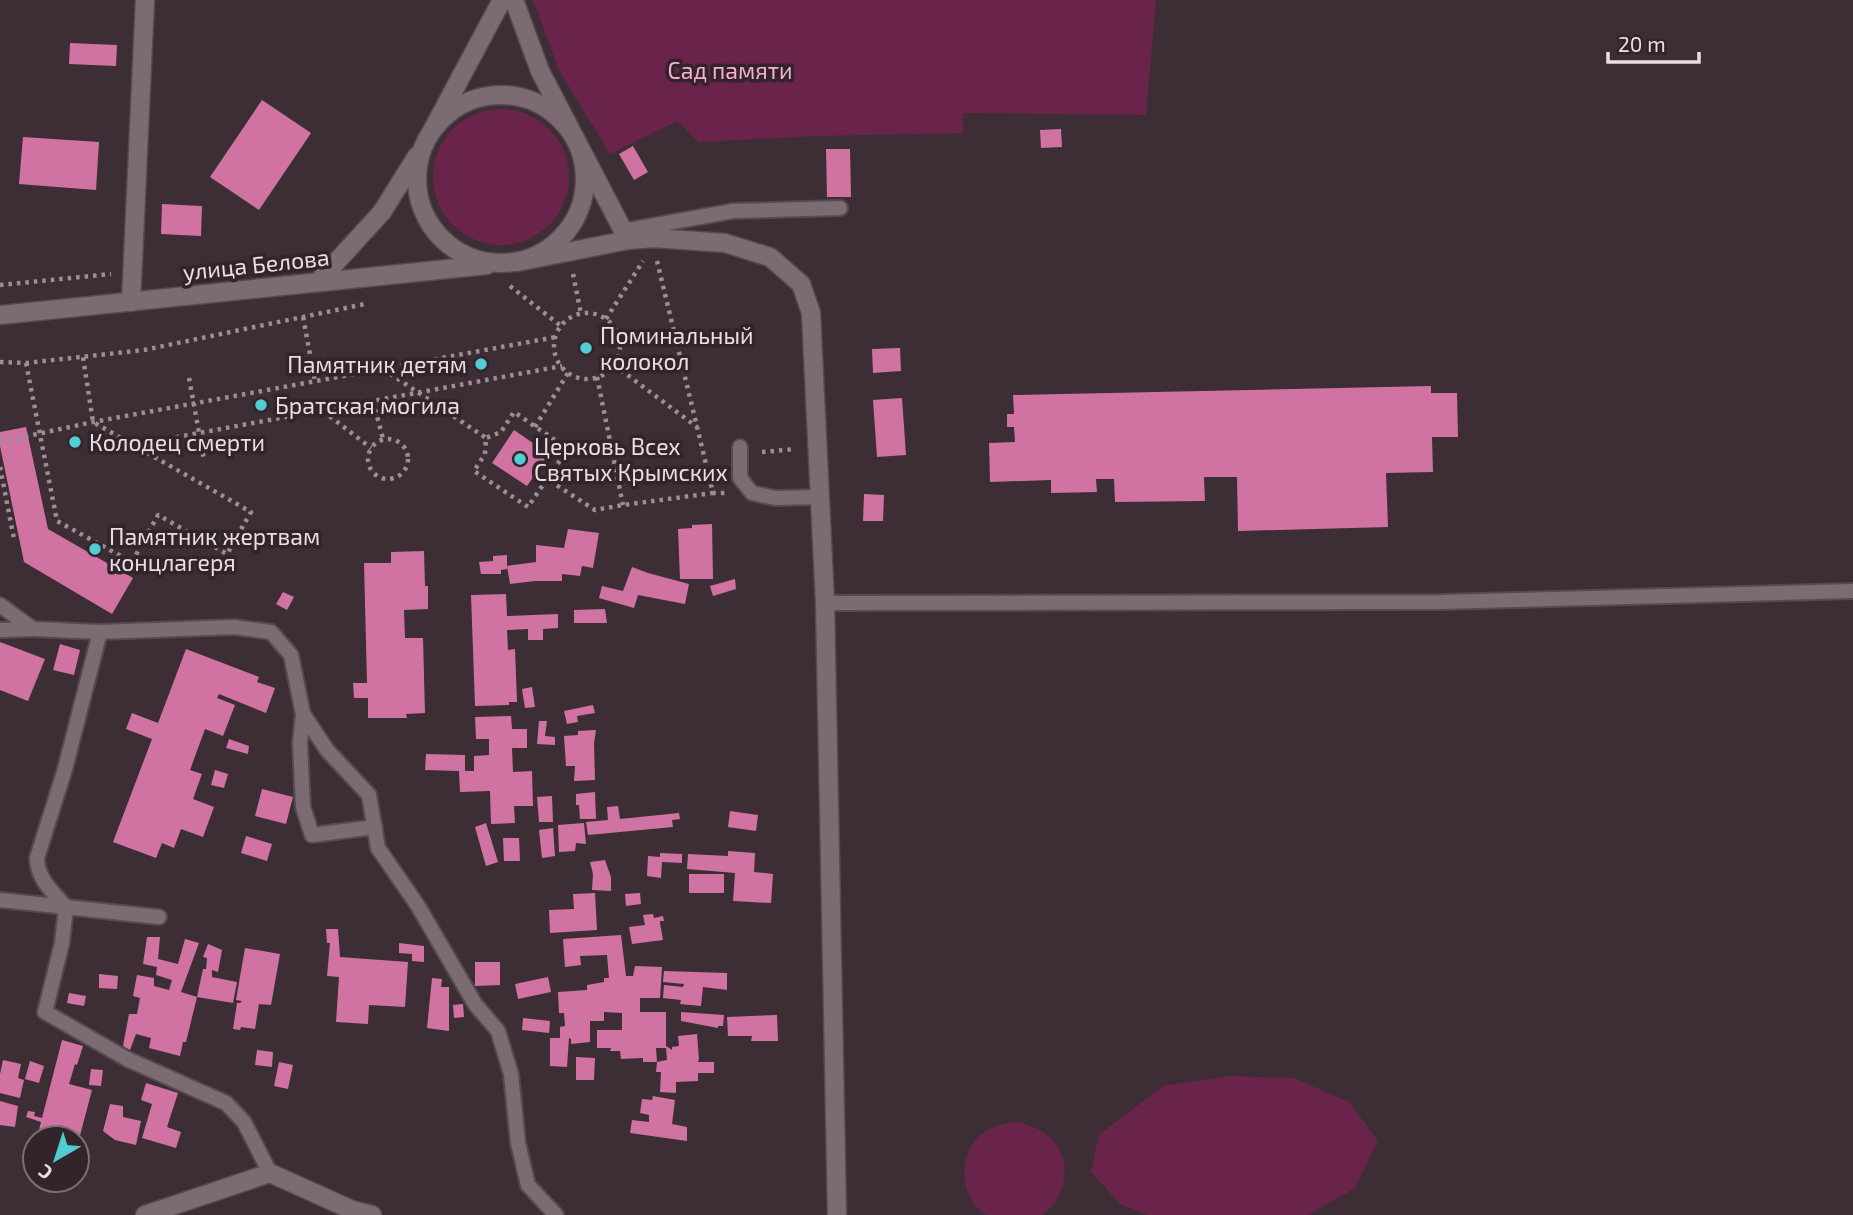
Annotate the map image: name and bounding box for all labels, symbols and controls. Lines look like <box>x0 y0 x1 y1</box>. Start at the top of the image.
scale bar <box>1608 21 1699 65</box>
text: 20 m <box>1618 31 1666 56</box>
park label: Сад памяти <box>668 56 792 84</box>
street label: улица Белова <box>181 242 331 287</box>
place label: Поминальный колокол <box>600 321 754 375</box>
marker: Поминальный колокол <box>578 340 594 356</box>
place label: Памятник детям <box>287 350 467 378</box>
marker: Памятник детям <box>473 356 489 372</box>
place label: Братская могила <box>275 391 460 419</box>
marker: Братская могила <box>253 397 269 413</box>
place label: Колодец смерти <box>89 428 265 456</box>
place label: Церковь Всех Святых Крымских <box>534 432 728 486</box>
marker: Колодец смерти <box>67 434 83 450</box>
marker: Церковь Всех Святых Крымских <box>512 451 528 467</box>
place label: Памятник жертвам концлагеря <box>109 522 320 576</box>
marker: Памятник жертвам концлагеря <box>87 541 103 557</box>
north arrow <box>21 1124 91 1194</box>
text: С <box>33 1160 57 1185</box>

